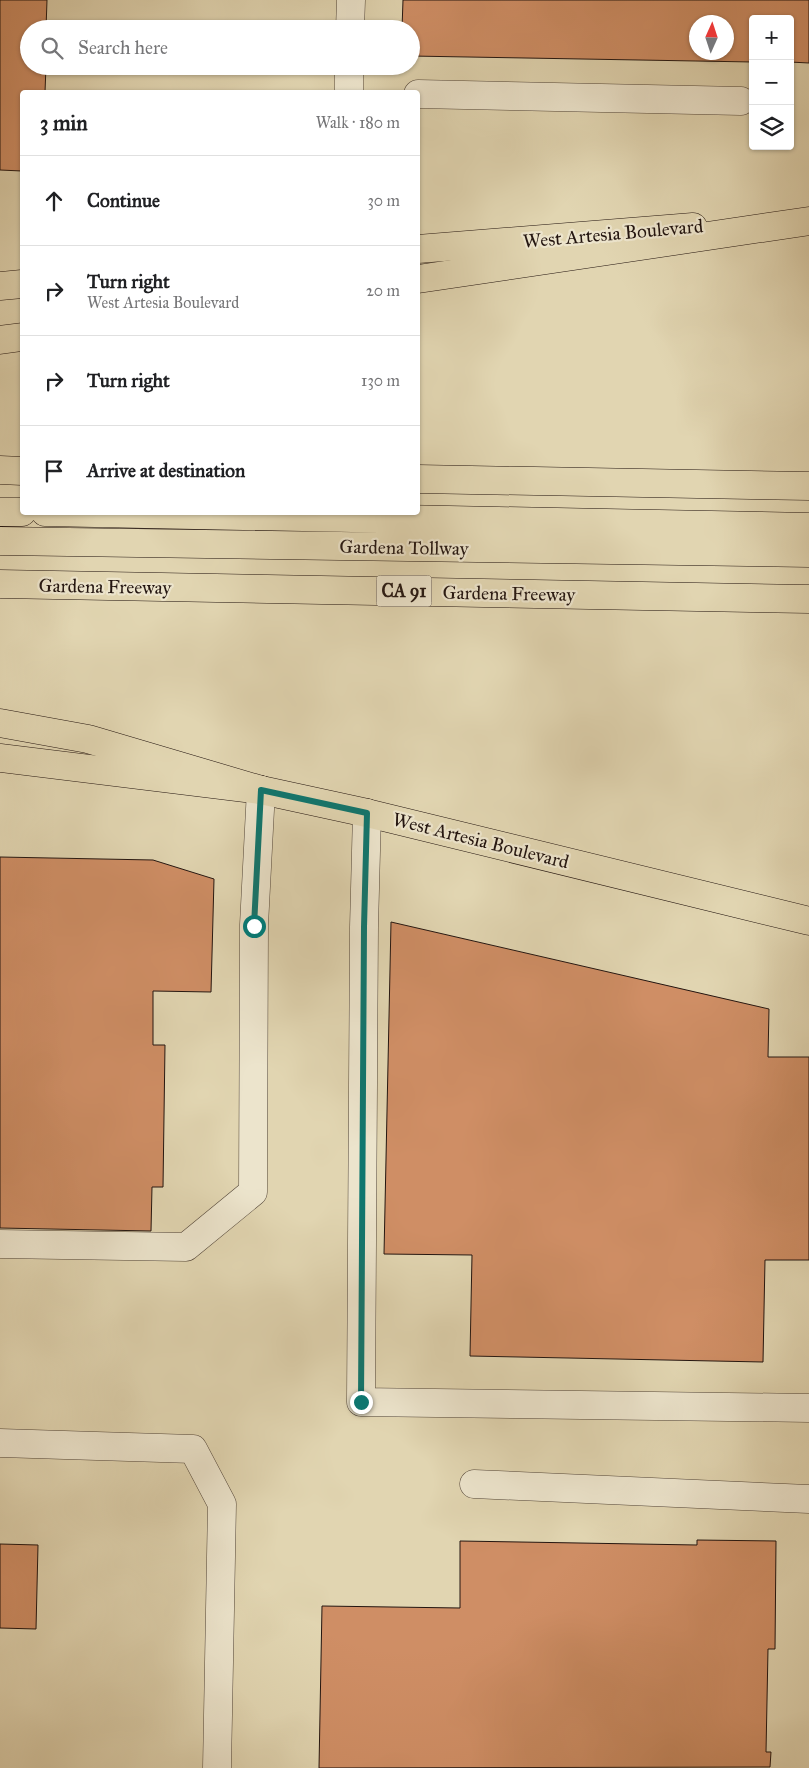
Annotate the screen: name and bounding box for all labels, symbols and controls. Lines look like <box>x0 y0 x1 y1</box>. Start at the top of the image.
north arrow <box>689 15 734 60</box>
map controls <box>749 15 794 150</box>
button: + <box>749 15 794 60</box>
search box <box>20 20 420 75</box>
icon: search <box>38 34 66 62</box>
text: Search here <box>78 36 168 59</box>
button: − <box>749 60 794 105</box>
button: layers <box>749 105 794 150</box>
text: 3 min <box>40 110 88 136</box>
text: Walk · 180 m <box>316 113 400 132</box>
icon: ahead <box>40 187 68 215</box>
text: Continue <box>87 189 160 212</box>
text: 30 m <box>367 191 400 210</box>
street label: West Artesia Boulevard <box>522 214 705 253</box>
text: Turn right <box>87 270 170 293</box>
icon: right <box>40 277 68 305</box>
text: 20 m <box>366 281 400 300</box>
text: West Artesia Boulevard <box>87 293 239 312</box>
icon: right <box>40 367 68 395</box>
text: Turn right <box>87 369 170 392</box>
text: 130 m <box>361 371 400 390</box>
icon: arrive <box>40 457 68 485</box>
text: Arrive at destination <box>87 459 245 482</box>
street label: Gardena Tollway <box>339 535 470 560</box>
street label: Gardena Freeway <box>38 574 173 599</box>
road number: CA 91 <box>376 576 432 606</box>
street label: Gardena Freeway <box>442 581 577 606</box>
street label: West Artesia Boulevard <box>390 807 572 874</box>
route start <box>243 915 266 938</box>
route end <box>350 1391 373 1414</box>

